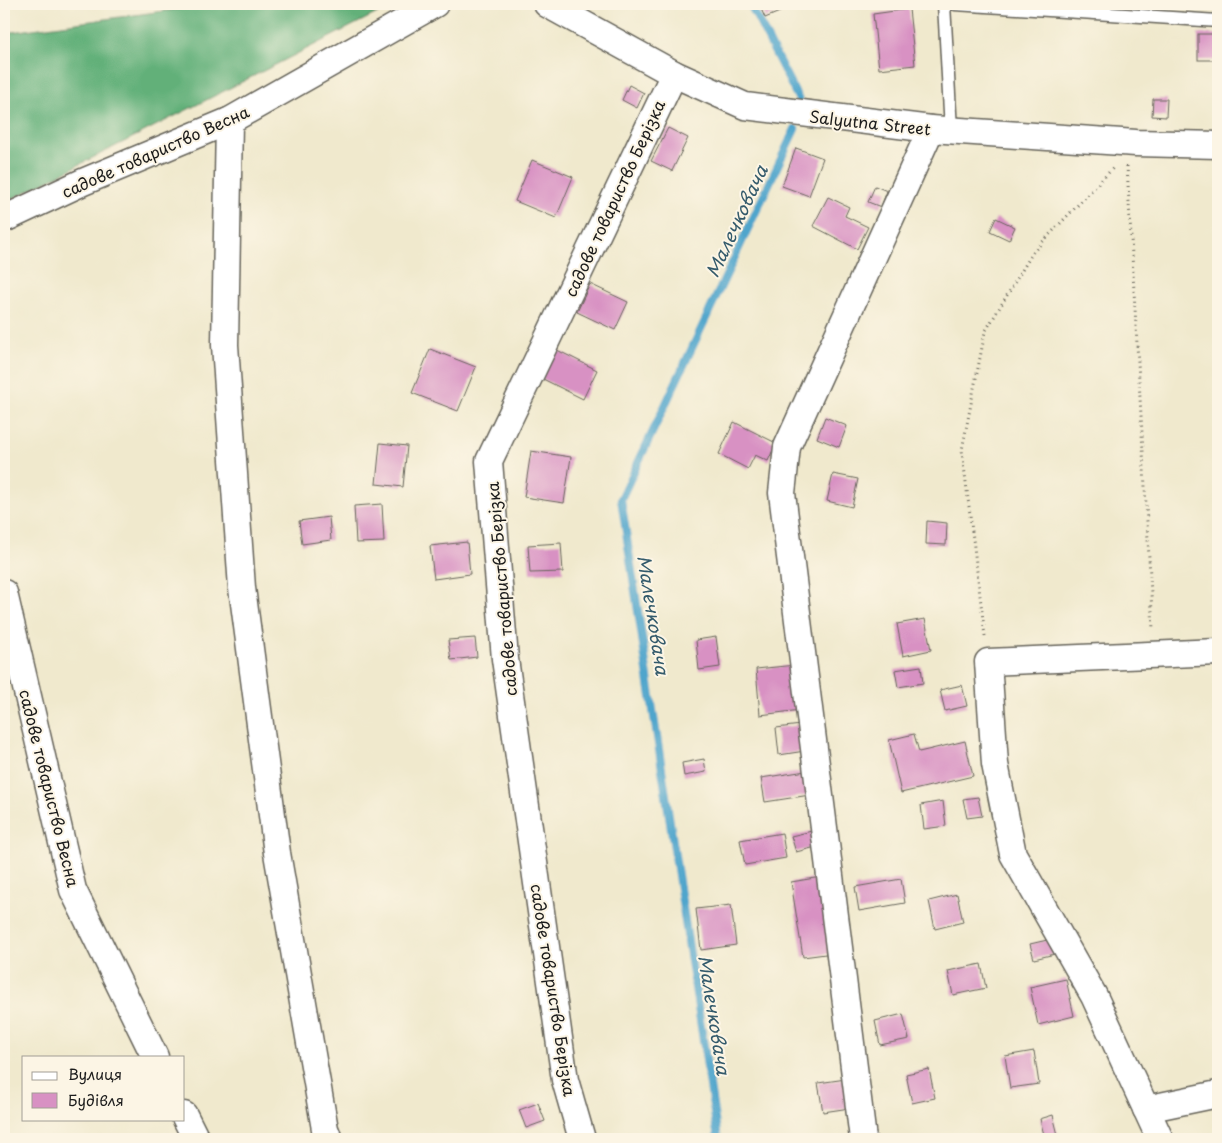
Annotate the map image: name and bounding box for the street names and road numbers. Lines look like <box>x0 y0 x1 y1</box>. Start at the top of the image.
street label: садове товариство Берізка <box>558 96 670 300</box>
street label: садове товариство Весна <box>57 99 253 203</box>
street label: Salyutna Street <box>808 104 932 140</box>
street label: садове товариство Берізка <box>480 481 522 697</box>
street label: садове товариство Весна <box>14 687 86 889</box>
street label: садове товариство Берізка <box>525 882 583 1098</box>

